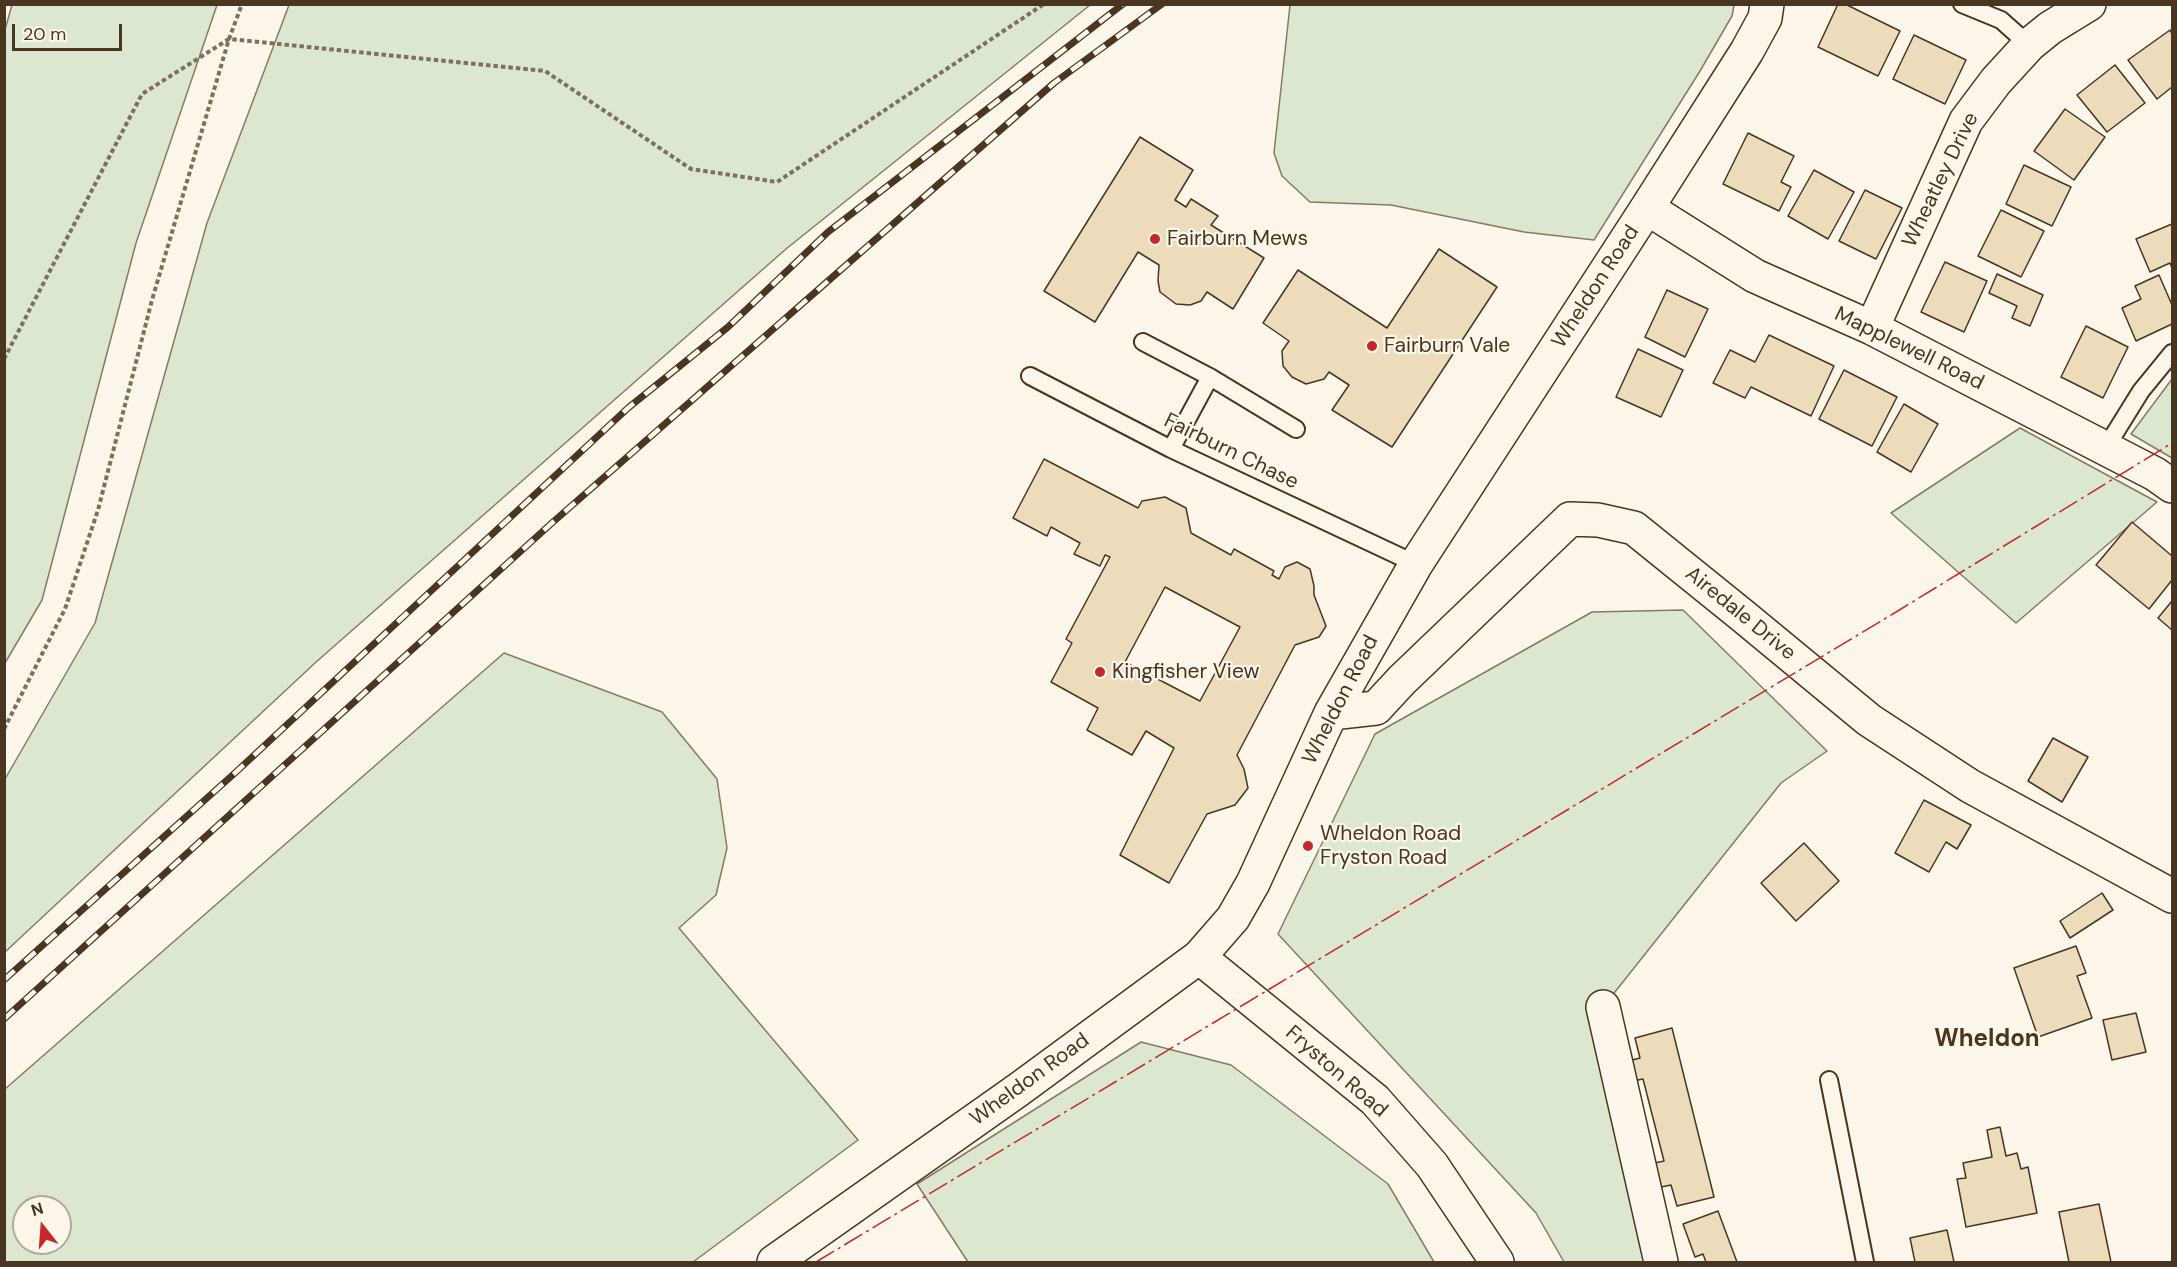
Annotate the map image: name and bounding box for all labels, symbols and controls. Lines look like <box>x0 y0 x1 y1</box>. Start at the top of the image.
scale bar <box>15 12 124 50</box>
text: 20 m <box>23 22 66 46</box>
street label: Wheatley Drive <box>1897 108 1985 252</box>
street label: Wheldon Road <box>1547 221 1645 353</box>
place label: Fairburn Mews <box>1167 226 1308 252</box>
marker: Fairburn Mews <box>1148 232 1162 246</box>
street label: Mapplewell Road <box>1830 302 1988 396</box>
place label: Fairburn Vale <box>1384 333 1510 359</box>
marker: Fairburn Vale <box>1365 339 1379 353</box>
street label: Fairburn Chase <box>1160 409 1302 495</box>
street label: Airedale Drive <box>1680 562 1800 666</box>
street label: Wheldon Road <box>1298 631 1384 769</box>
place label: Kingfisher View <box>1112 659 1259 685</box>
marker: Kingfisher View <box>1093 665 1107 679</box>
place label: Wheldon Road Fryston Road <box>1320 821 1461 871</box>
marker: Wheldon Road Fryston Road <box>1301 839 1315 853</box>
street label: Fryston Road <box>1280 1021 1392 1123</box>
district label: Wheldon <box>1934 1026 2040 1054</box>
street label: Wheldon Road <box>965 1028 1095 1132</box>
north arrow <box>12 1195 72 1255</box>
text: N <box>29 1197 46 1221</box>

